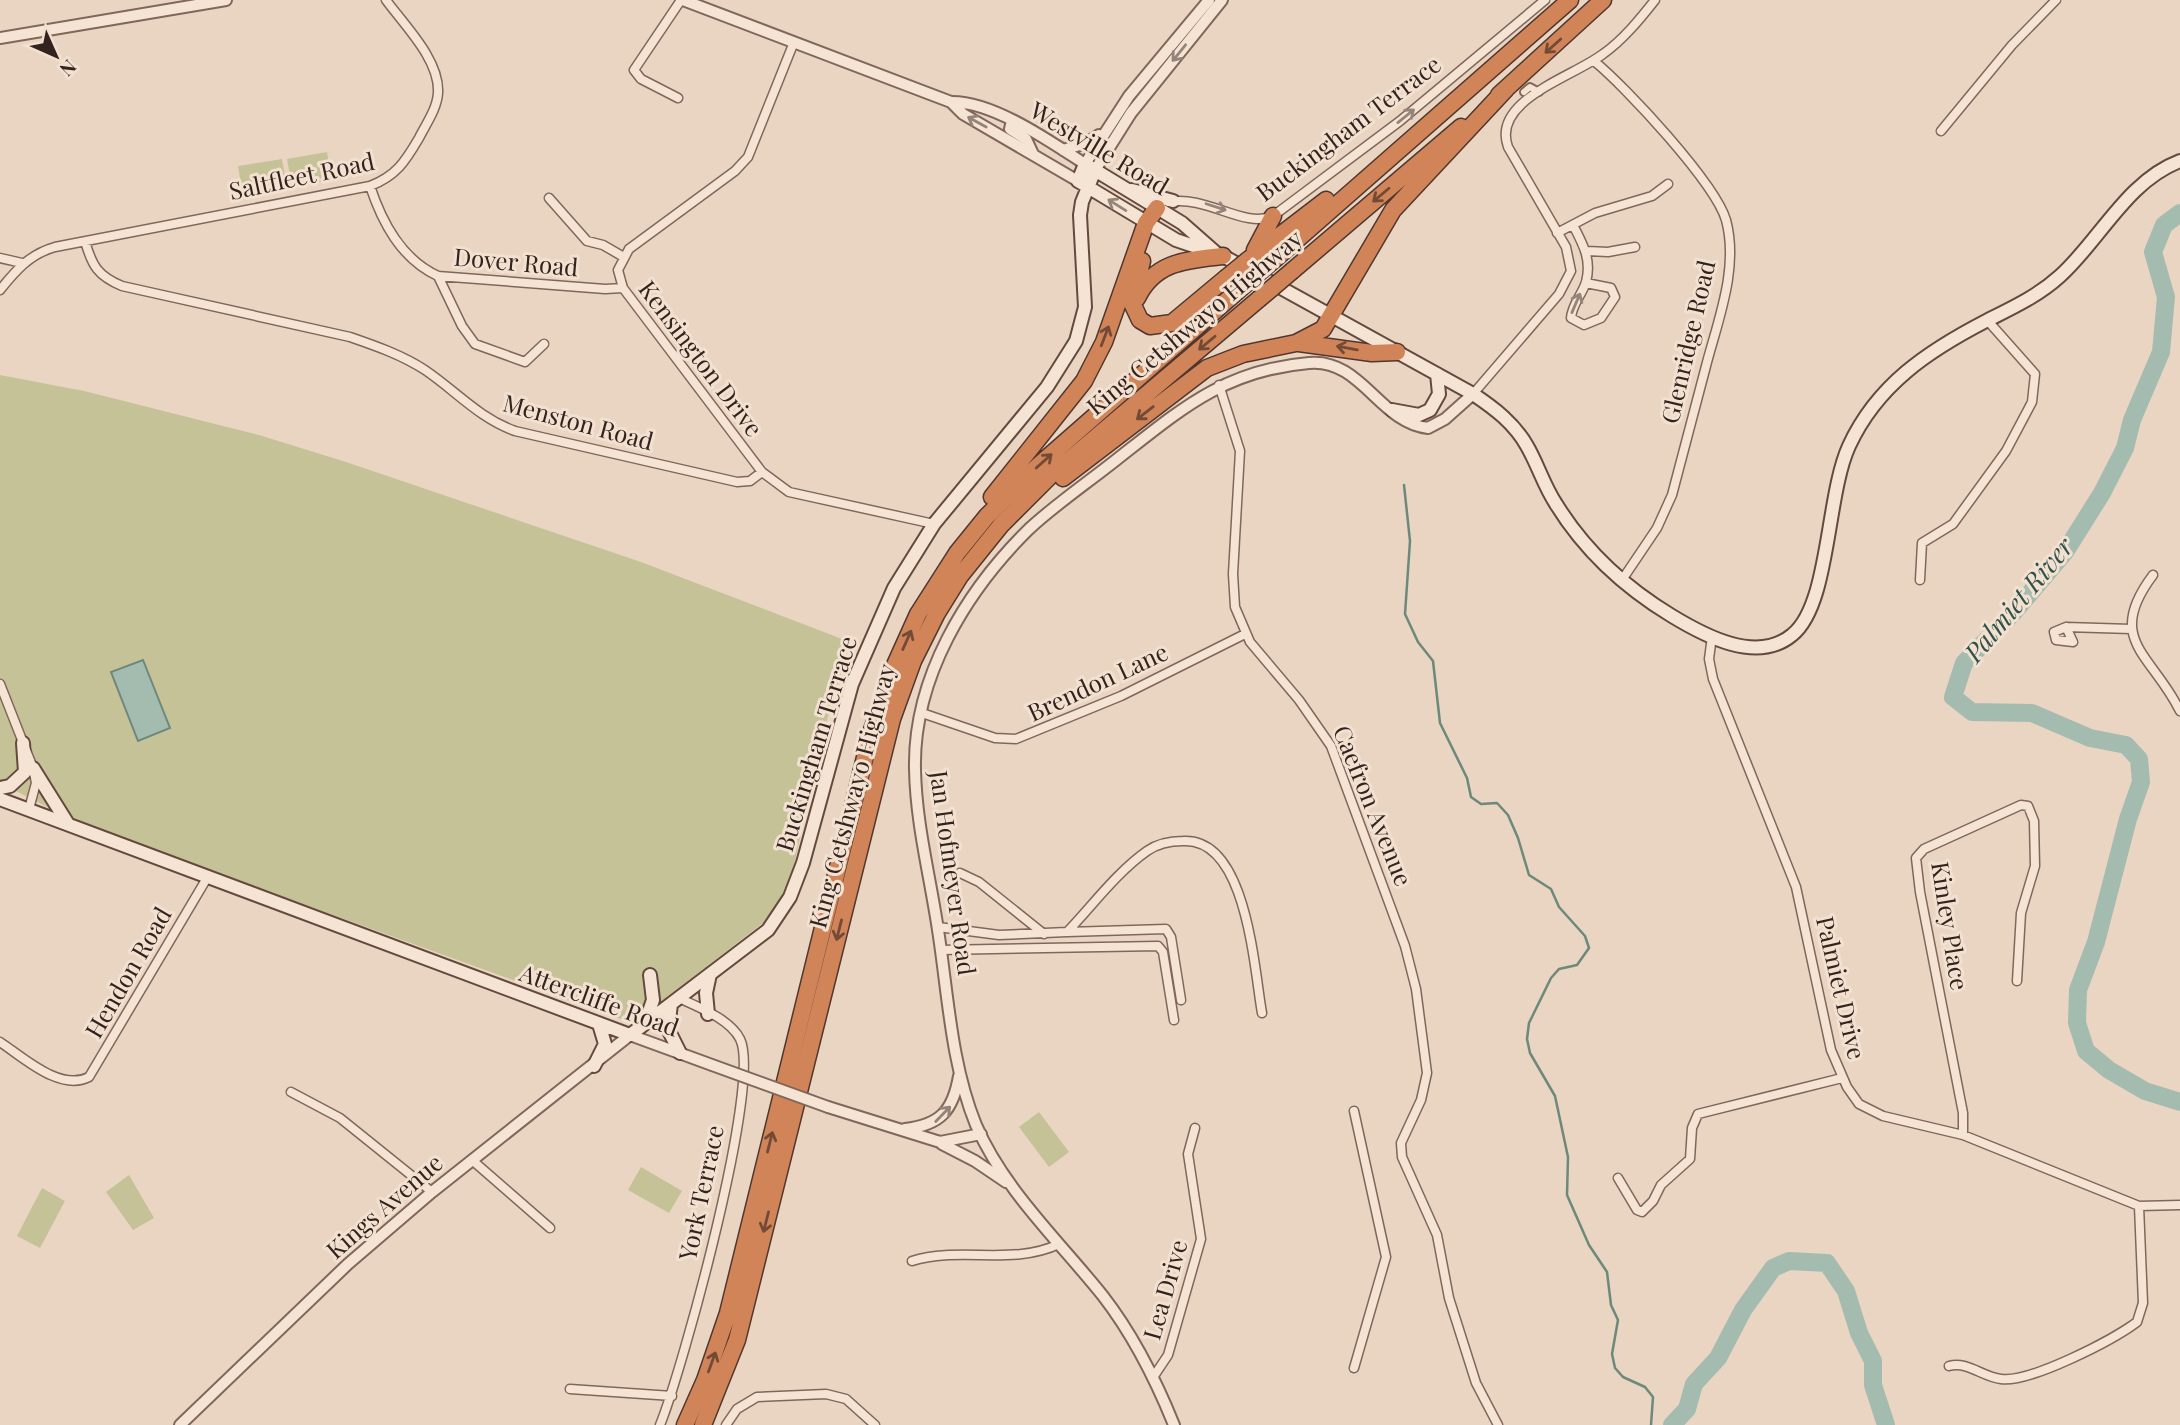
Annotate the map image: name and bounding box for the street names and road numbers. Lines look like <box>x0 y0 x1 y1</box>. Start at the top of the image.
street label: Buckingham Terrace <box>1249 47 1447 207</box>
street label: Westville Road <box>1024 93 1175 201</box>
street label: Saltfleet Road <box>226 144 377 206</box>
street label: King Cetshwayo Highway <box>1079 222 1308 421</box>
street label: Dover Road <box>453 240 580 282</box>
street label: Glenridge Road <box>1653 257 1721 426</box>
street label: Kensington Drive <box>632 273 771 442</box>
street label: Menston Road <box>500 386 657 456</box>
street label: Buckingham Terrace <box>767 632 863 855</box>
street label: Brendon Lane <box>1022 635 1173 728</box>
street label: King Cetshwayo Highway <box>800 660 902 931</box>
street label: Caefron Avenue <box>1327 720 1421 890</box>
street label: Jan Hofmeyer Road <box>924 767 984 977</box>
street label: Kinley Place <box>1925 859 1977 992</box>
street label: Hendon Road <box>77 901 178 1043</box>
street label: Palmiet Drive <box>1810 913 1874 1062</box>
street label: Attercliffe Road <box>515 955 684 1043</box>
street label: York Terrace <box>670 1122 730 1264</box>
street label: Kings Avenue <box>319 1146 449 1265</box>
street label: Lea Drive <box>1135 1236 1194 1343</box>

